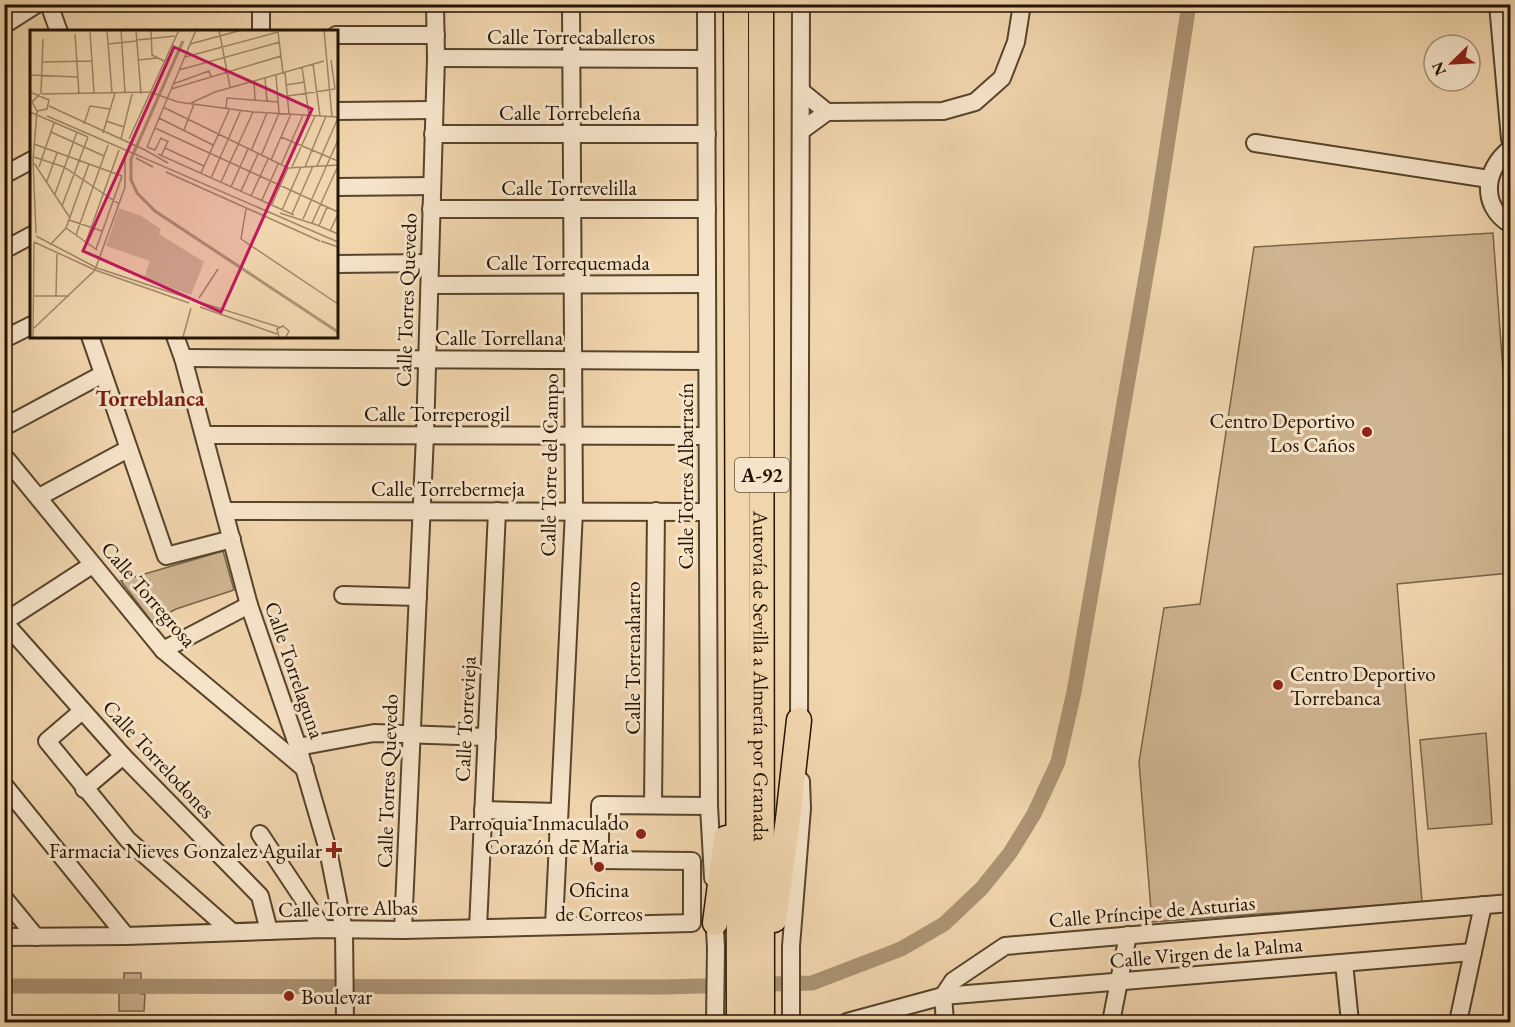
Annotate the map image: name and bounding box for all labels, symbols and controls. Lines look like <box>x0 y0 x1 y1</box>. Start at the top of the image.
street label: Calle Torrecaballeros <box>487 23 655 50</box>
inset map <box>30 30 338 338</box>
north arrow <box>1422 33 1482 93</box>
text: N <box>1427 59 1451 79</box>
street label: Calle Torrebeleña <box>499 99 642 126</box>
street label: Calle Torrevelilla <box>501 174 637 201</box>
street label: Calle Torres Quevedo <box>389 212 424 388</box>
street label: Calle Torrequemada <box>486 249 651 276</box>
street label: Calle Torrellana <box>435 324 564 351</box>
street label: Calle Torre del Campo <box>534 373 564 557</box>
street label: Calle Torres Albarracín <box>672 383 699 569</box>
district label: Torreblanca <box>95 384 205 413</box>
street label: Calle Torreperogil <box>364 400 510 427</box>
place label: Centro Deportivo Los Caños <box>1209 407 1355 458</box>
marker: Centro Deportivo Los Caños <box>1360 425 1374 439</box>
road number: A-92 <box>735 458 789 492</box>
street label: Calle Torrebermeja <box>371 475 526 502</box>
street label: Autovía de Sevilla a Almería por Granada <box>748 510 775 842</box>
street label: Calle Torregrosa <box>96 535 203 653</box>
street label: Calle Torrenaharro <box>619 581 646 735</box>
street label: Calle Torrelaguna <box>259 598 331 743</box>
street label: Calle Torrevieja <box>448 655 482 783</box>
place label: Centro Deportivo Torrebanca <box>1290 660 1436 711</box>
marker: Centro Deportivo Torrebanca <box>1271 678 1285 692</box>
street label: Calle Torres Quevedo <box>370 693 405 869</box>
street label: Calle Torrelodones <box>97 694 221 824</box>
place label: Parroquia Inmaculado Corazón de Maria <box>449 809 630 860</box>
marker: Parroquia Inmaculado Corazón de Maria <box>634 827 648 841</box>
place label: Farmacia Nieves Gonzalez Aguilar <box>49 837 322 864</box>
marker: Farmacia Nieves Gonzalez Aguilar <box>327 843 341 857</box>
marker: Oficina de Correos <box>592 860 606 874</box>
place label: Oficina de Correos <box>555 876 643 927</box>
street label: Calle Príncipe de Asturias <box>1048 889 1256 933</box>
street label: Calle Torre Albas <box>278 893 418 923</box>
street label: Calle Virgen de la Palma <box>1108 930 1304 974</box>
place label: Boulevar <box>301 983 372 1010</box>
marker: Boulevar <box>282 989 296 1003</box>

